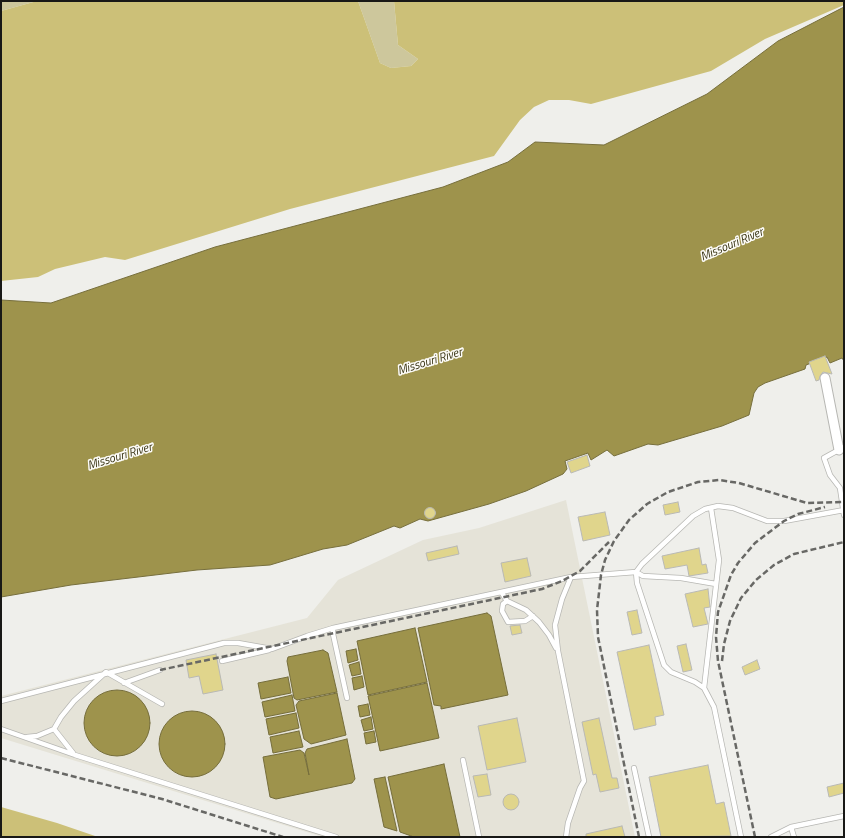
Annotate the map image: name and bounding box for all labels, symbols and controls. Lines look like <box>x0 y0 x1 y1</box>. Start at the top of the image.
water label: Missouri River <box>698 225 766 265</box>
water label: Missouri River <box>396 345 464 379</box>
water label: Missouri River <box>86 440 154 474</box>

